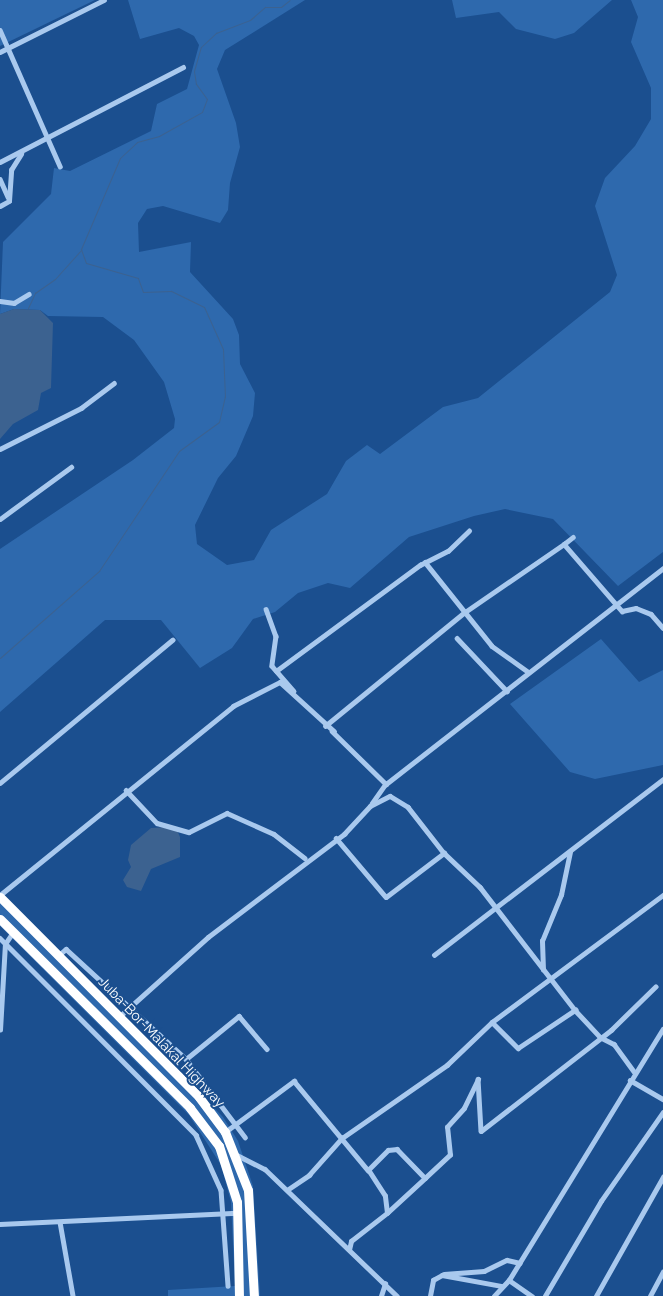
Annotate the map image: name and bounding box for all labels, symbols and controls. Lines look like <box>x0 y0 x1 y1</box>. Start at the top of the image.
street label: Juba-Bor-Malakal Highway <box>95 973 229 1111</box>

